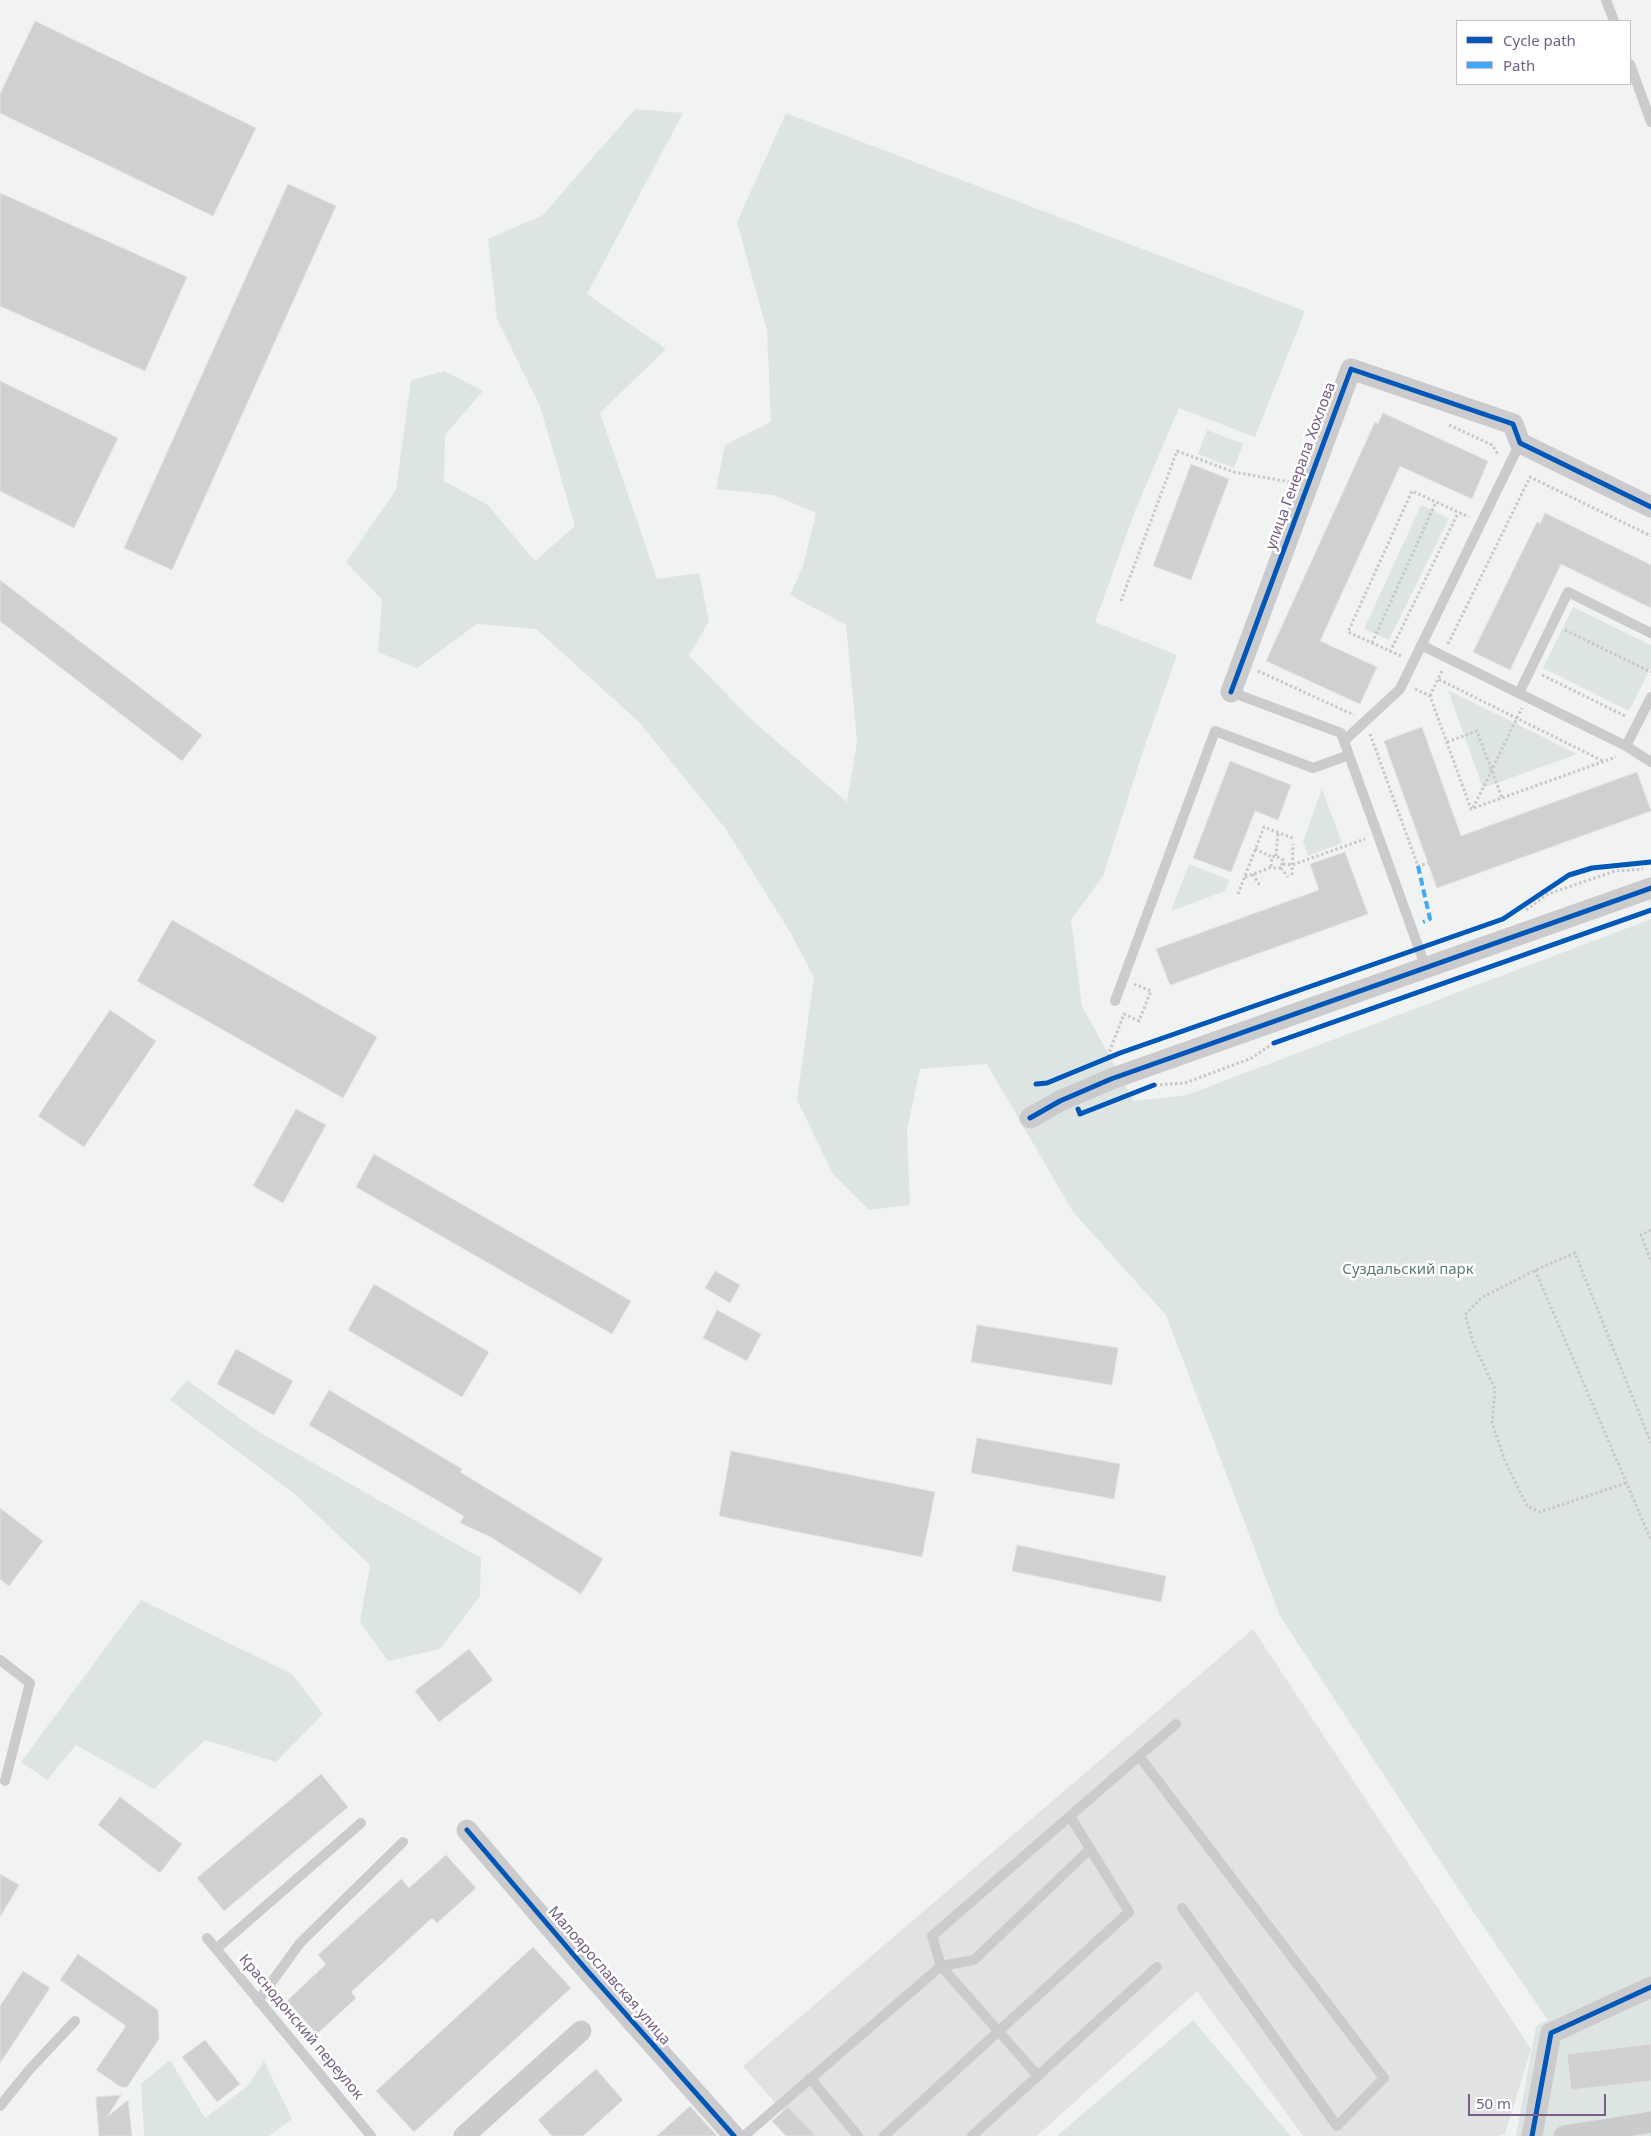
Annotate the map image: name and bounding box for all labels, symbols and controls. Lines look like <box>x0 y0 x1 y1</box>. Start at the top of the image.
legend <box>1456 20 1631 85</box>
text: Cycle path <box>1503 30 1576 50</box>
text: Path <box>1503 55 1535 75</box>
street label: улица Генерала Хохлова <box>1262 380 1340 552</box>
park label: Суздальский парк <box>1342 1261 1474 1279</box>
street label: Малоярославская улица <box>544 1903 674 2049</box>
street label: Краснодонский переулок <box>235 1951 367 2103</box>
scale bar <box>1471 2084 1608 2116</box>
text: 50 m <box>1476 2093 1511 2113</box>

